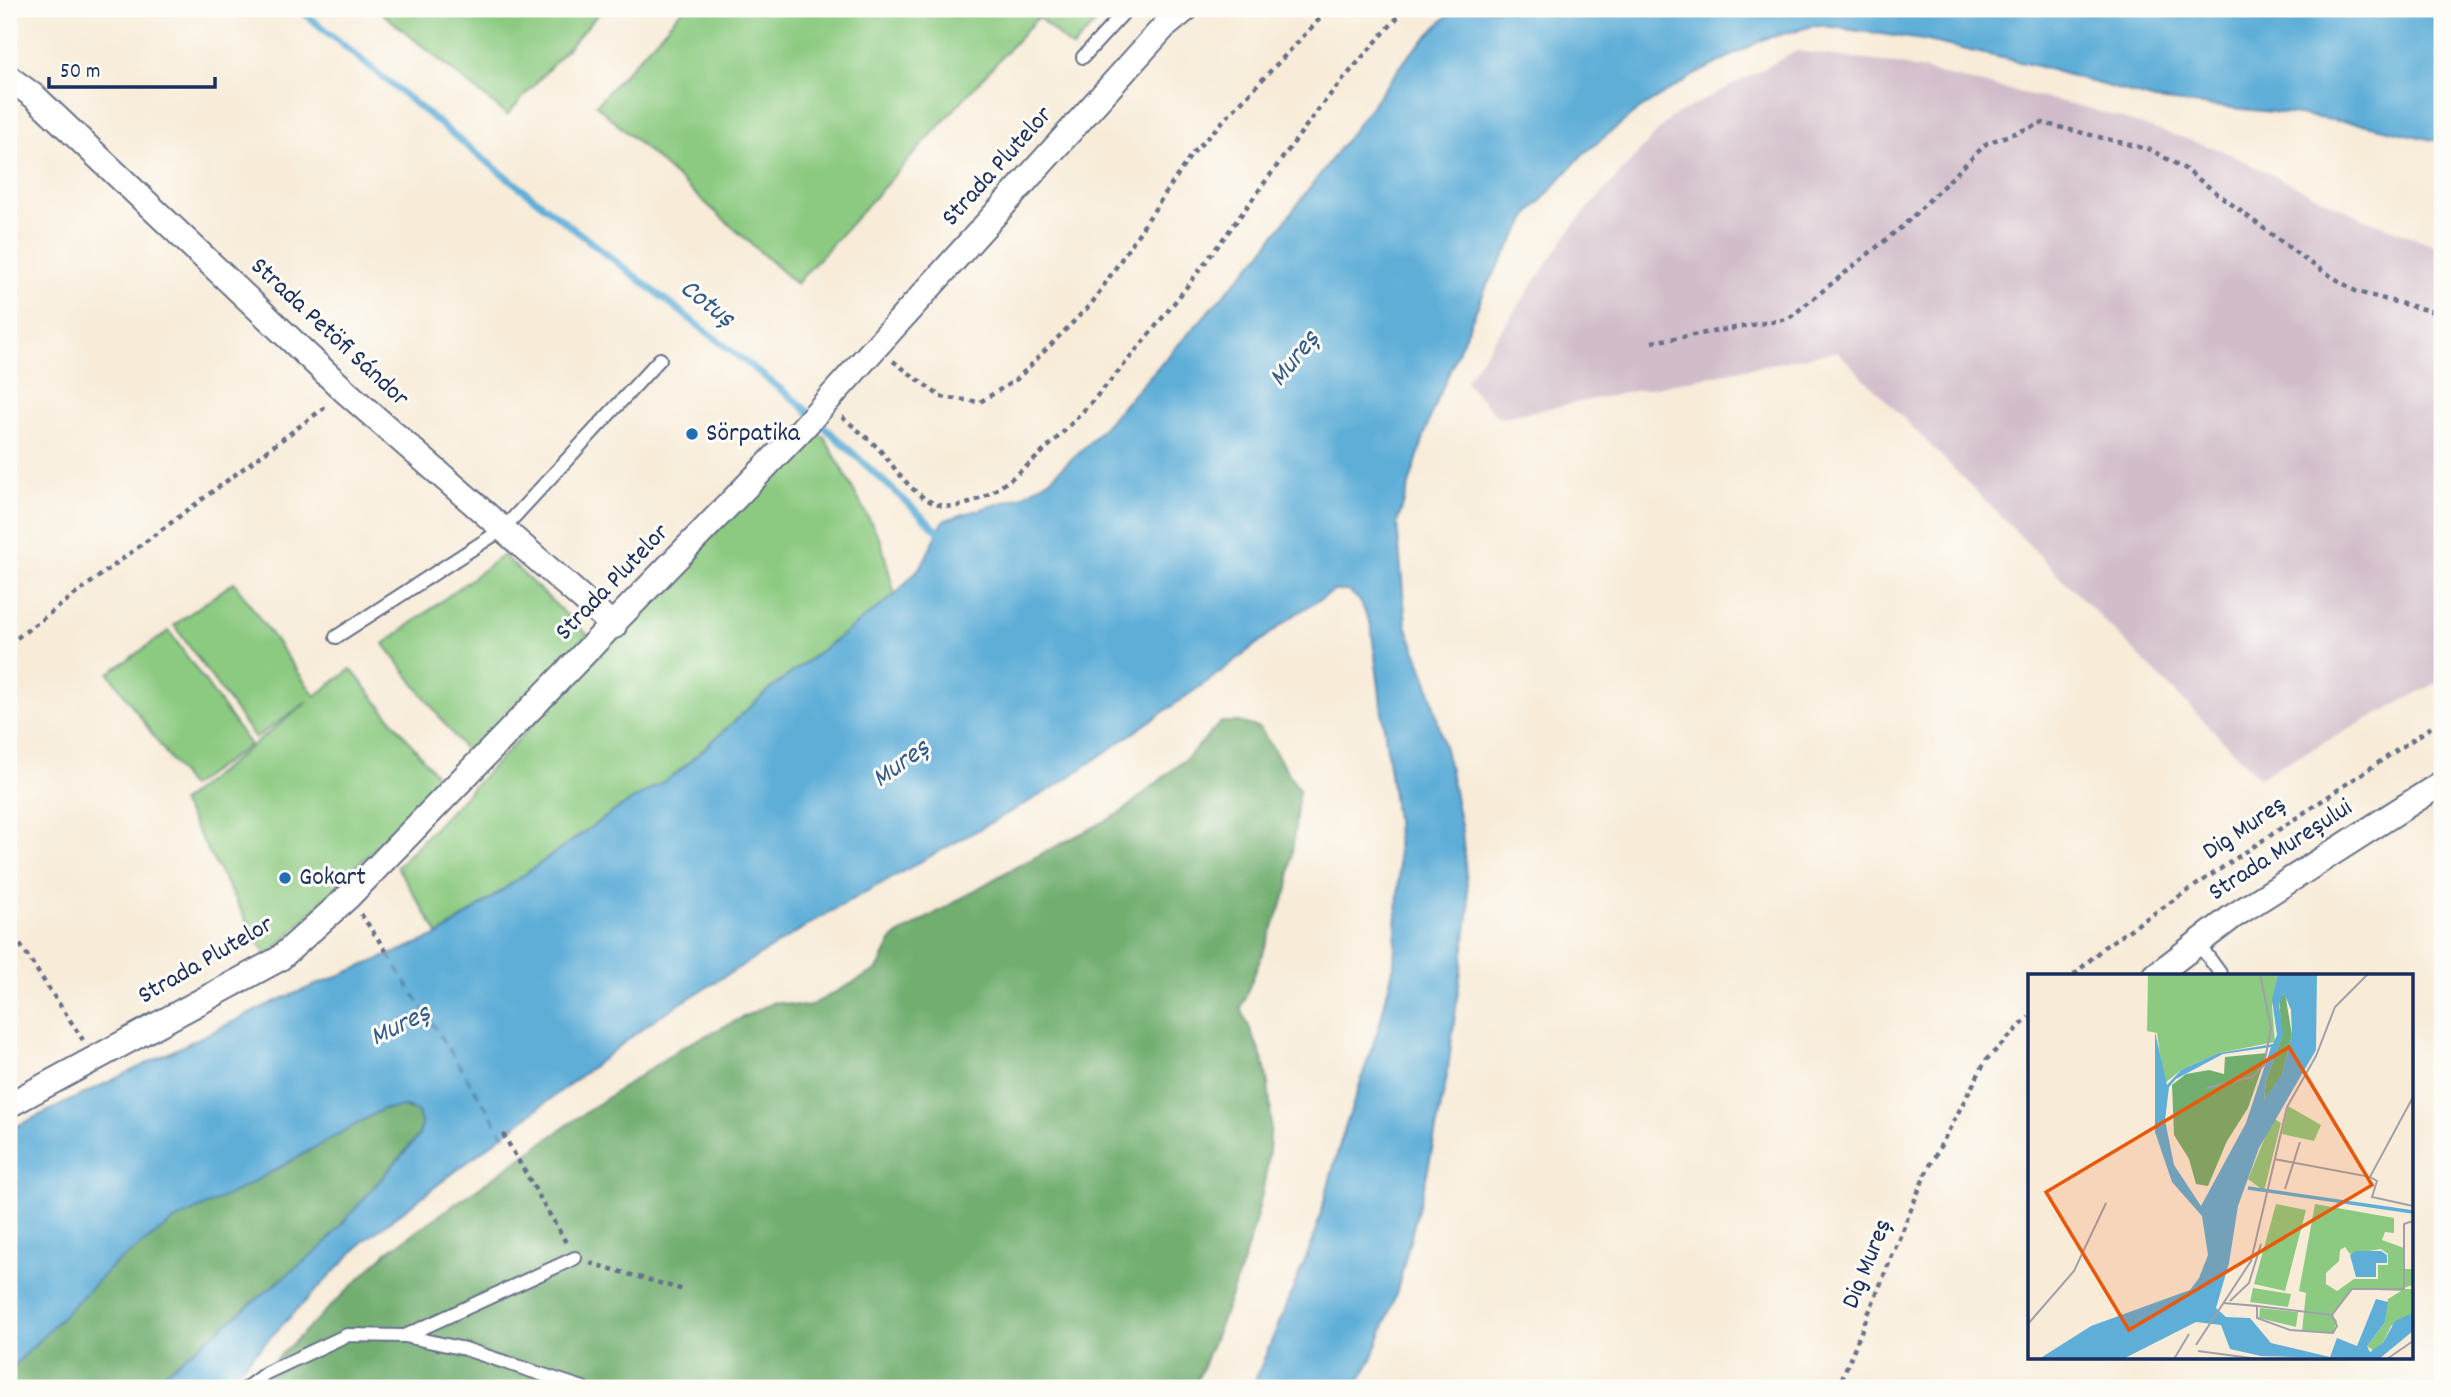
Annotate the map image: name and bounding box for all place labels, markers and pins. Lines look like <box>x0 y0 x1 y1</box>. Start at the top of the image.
place label: Sörpatika <box>706 416 801 453</box>
marker: Sörpatika <box>684 426 700 442</box>
place label: Gokart <box>299 860 366 897</box>
marker: Gokart <box>277 870 293 886</box>

